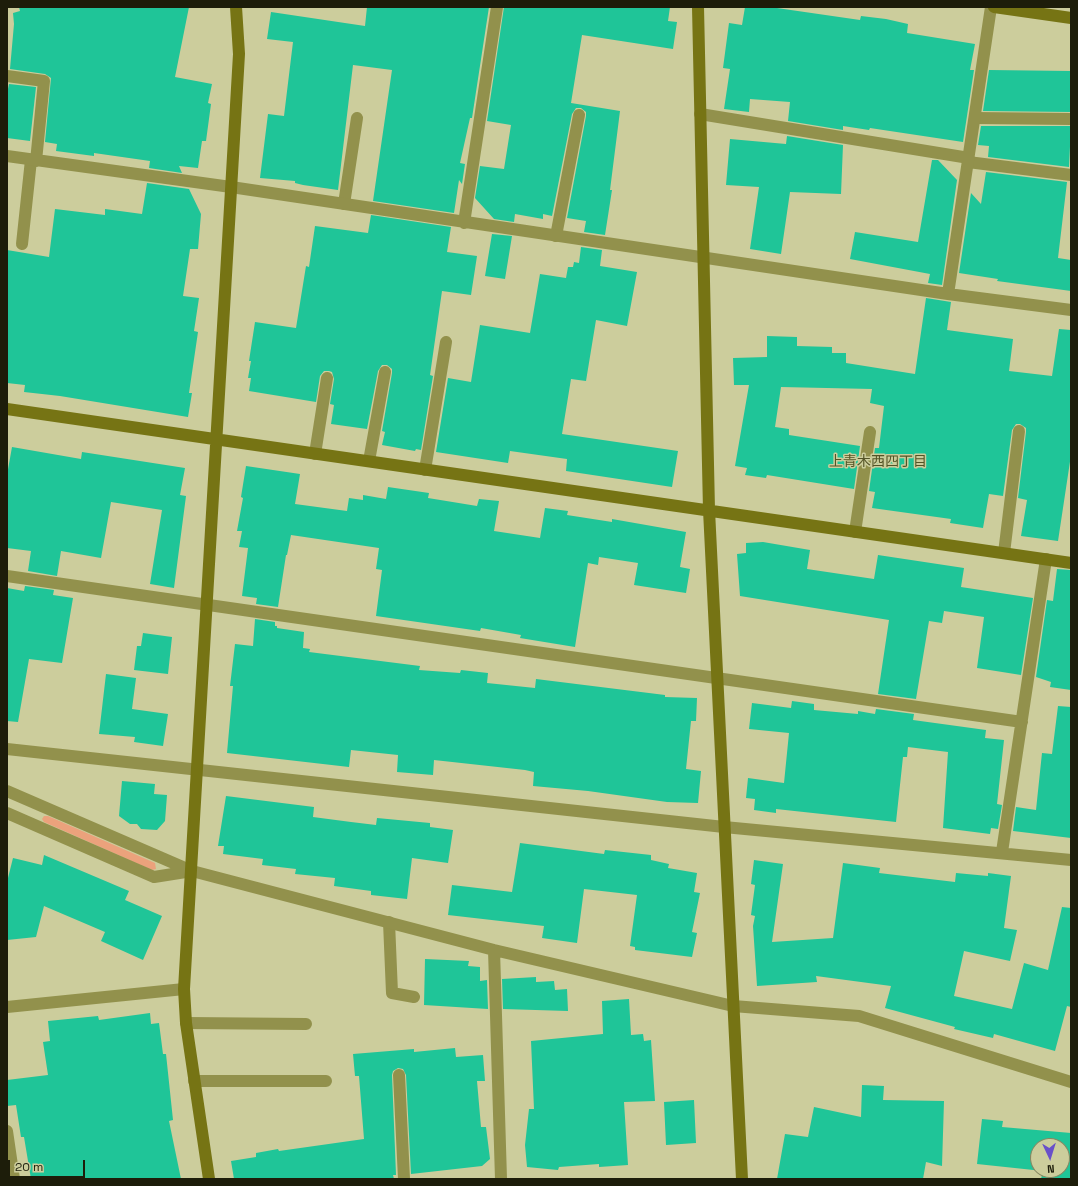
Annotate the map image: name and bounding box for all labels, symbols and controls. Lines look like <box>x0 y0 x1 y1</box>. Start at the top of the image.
district label: 上青木西四丁目 <box>829 454 927 470</box>
north arrow <box>1030 1138 1070 1178</box>
scale bar <box>10 1152 87 1178</box>
text: 20 m <box>15 1159 43 1175</box>
text: N <box>1047 1162 1055 1176</box>

